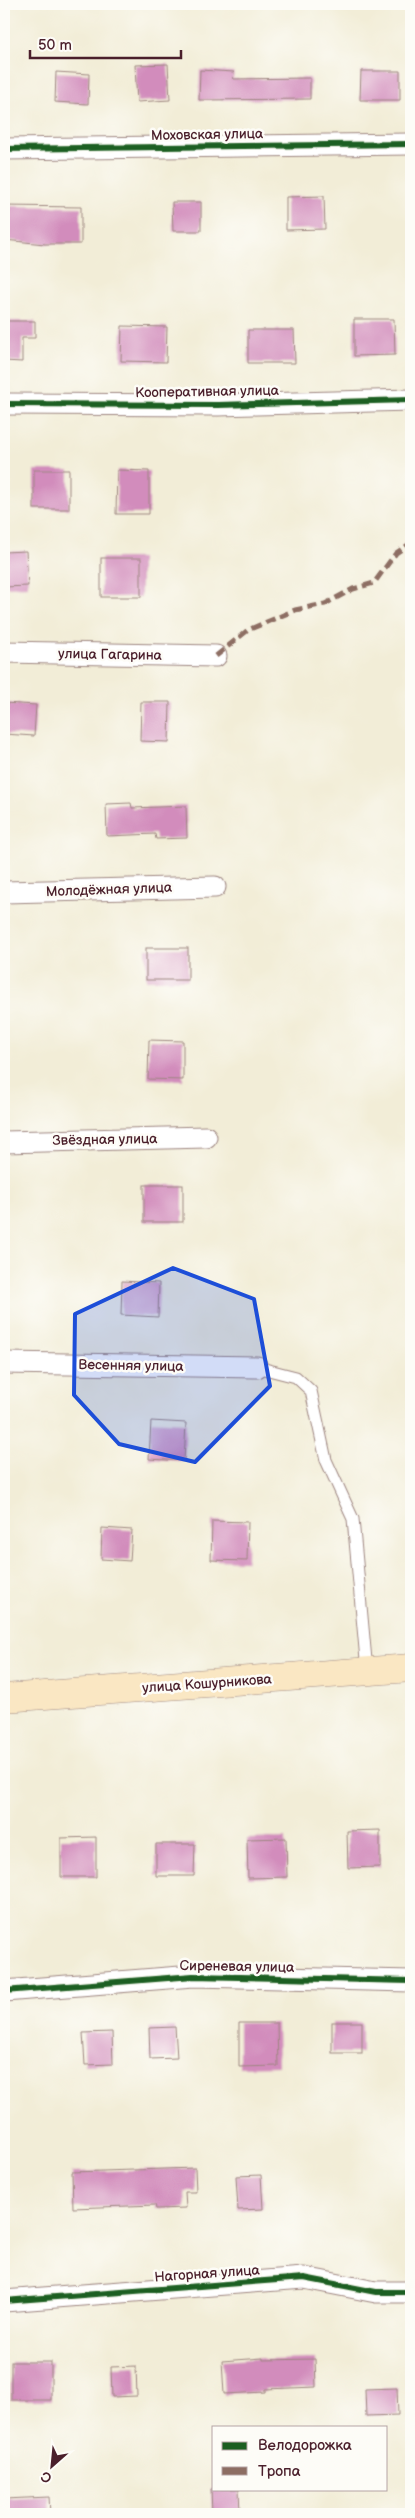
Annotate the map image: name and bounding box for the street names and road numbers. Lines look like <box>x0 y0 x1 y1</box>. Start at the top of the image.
street label: Моховская улица <box>151 125 264 144</box>
street label: Кооперативная улица <box>135 382 280 401</box>
street label: улица Гагарина <box>58 645 163 664</box>
street label: Молодёжная улица <box>46 879 173 900</box>
street label: Звёздная улица <box>52 1130 158 1149</box>
street label: Весенняя улица <box>78 1356 184 1375</box>
street label: улица Кошурникова <box>142 1670 273 1697</box>
street label: Сиреневая улица <box>180 1957 295 1976</box>
street label: Нагорная улица <box>154 2261 261 2286</box>

